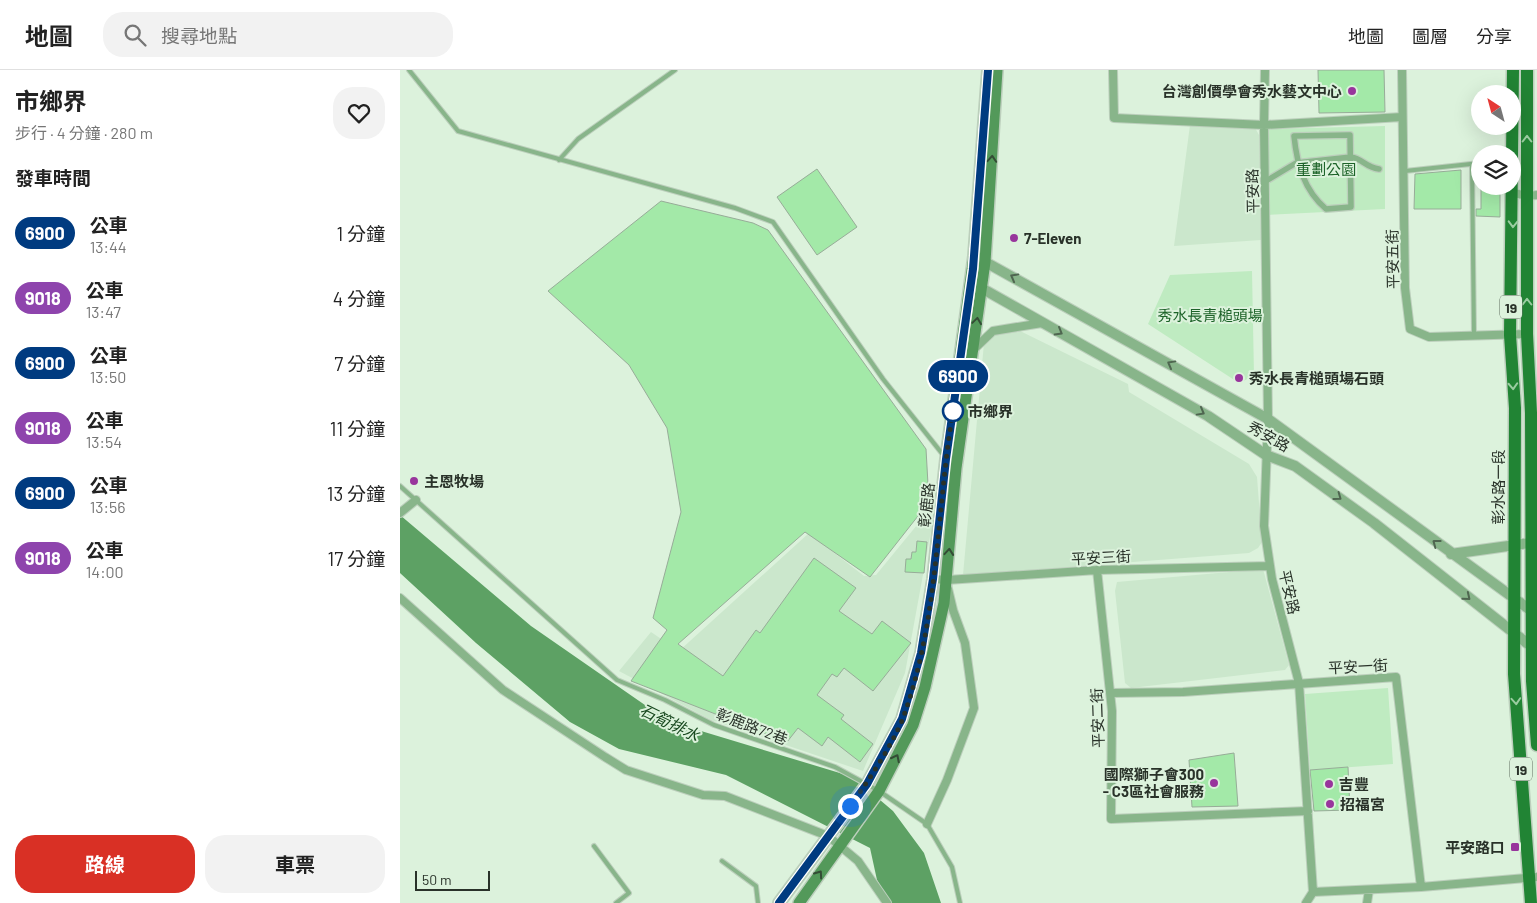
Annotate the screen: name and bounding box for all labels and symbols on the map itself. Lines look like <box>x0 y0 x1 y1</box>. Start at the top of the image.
place label: 台灣創價學會秀水藝文中心 <box>1162 82 1342 100</box>
marker: 台灣創價學會秀水藝文中心 <box>1346 85 1358 97</box>
north arrow <box>1471 85 1521 135</box>
one-way arrow <box>1522 135 1532 142</box>
one-way arrow <box>986 155 997 163</box>
park label: 重劃公園 <box>1296 160 1356 178</box>
street label: 平安路 <box>1243 168 1261 214</box>
one-way arrow <box>1508 220 1518 228</box>
place label: 7-Eleven <box>1024 229 1081 247</box>
street label: 平安五街 <box>1382 229 1402 289</box>
marker: 7-Eleven <box>1008 232 1020 244</box>
one-way arrow <box>1010 274 1019 284</box>
road number: 19 <box>1500 296 1522 318</box>
one-way arrow <box>1522 297 1532 305</box>
park label: 秀水長青槌頭場 <box>1157 306 1263 324</box>
one-way arrow <box>971 317 981 325</box>
one-way arrow <box>1054 326 1063 336</box>
line badge: 6900 <box>923 360 993 392</box>
one-way arrow <box>1168 360 1177 370</box>
place label: 秀水長青槌頭場石頭 <box>1249 369 1384 387</box>
marker: 秀水長青槌頭場石頭 <box>1233 372 1245 384</box>
one-way arrow <box>1508 382 1519 390</box>
marker: 市鄉界 <box>942 400 964 422</box>
place label: 市鄉界 <box>968 402 1013 420</box>
one-way arrow <box>1195 406 1204 416</box>
street label: 秀安路 <box>1245 417 1293 455</box>
street label: 彰水路一段 <box>1489 449 1507 525</box>
place label: 主恩牧場 <box>424 472 484 490</box>
marker: 主恩牧場 <box>408 475 420 487</box>
street label: 彰鹿路 <box>915 482 937 528</box>
one-way arrow <box>1332 491 1342 500</box>
one-way arrow <box>1433 540 1442 548</box>
street label: 平安三街 <box>1071 546 1131 568</box>
one-way arrow <box>943 547 954 555</box>
street label: 平安路 <box>1276 568 1304 616</box>
one-way arrow <box>1461 591 1470 599</box>
street label: 平安一街 <box>1328 655 1388 677</box>
street label: 平安二街 <box>1087 688 1107 748</box>
one-way arrow <box>1510 697 1521 705</box>
water label: 石筍排水 <box>637 699 704 745</box>
street label: 彰鹿路72巷 <box>714 704 790 748</box>
one-way arrow <box>890 754 900 763</box>
road number: 19 <box>1510 758 1532 781</box>
place label: 國際獅子會300 - C3區社會服務 <box>1103 765 1204 800</box>
place label: 吉豐 <box>1339 775 1369 793</box>
marker: 國際獅子會300 - C3區社會服務 <box>1208 777 1220 789</box>
marker: 吉豐 <box>1323 778 1335 790</box>
your location <box>838 794 863 819</box>
place label: 招福宮 <box>1340 795 1385 813</box>
marker: 招福宮 <box>1324 798 1336 810</box>
place label: 平安路口 <box>1445 838 1505 856</box>
marker: 平安路口 <box>1509 841 1521 853</box>
scale bar <box>415 868 490 891</box>
one-way arrow <box>813 870 822 880</box>

